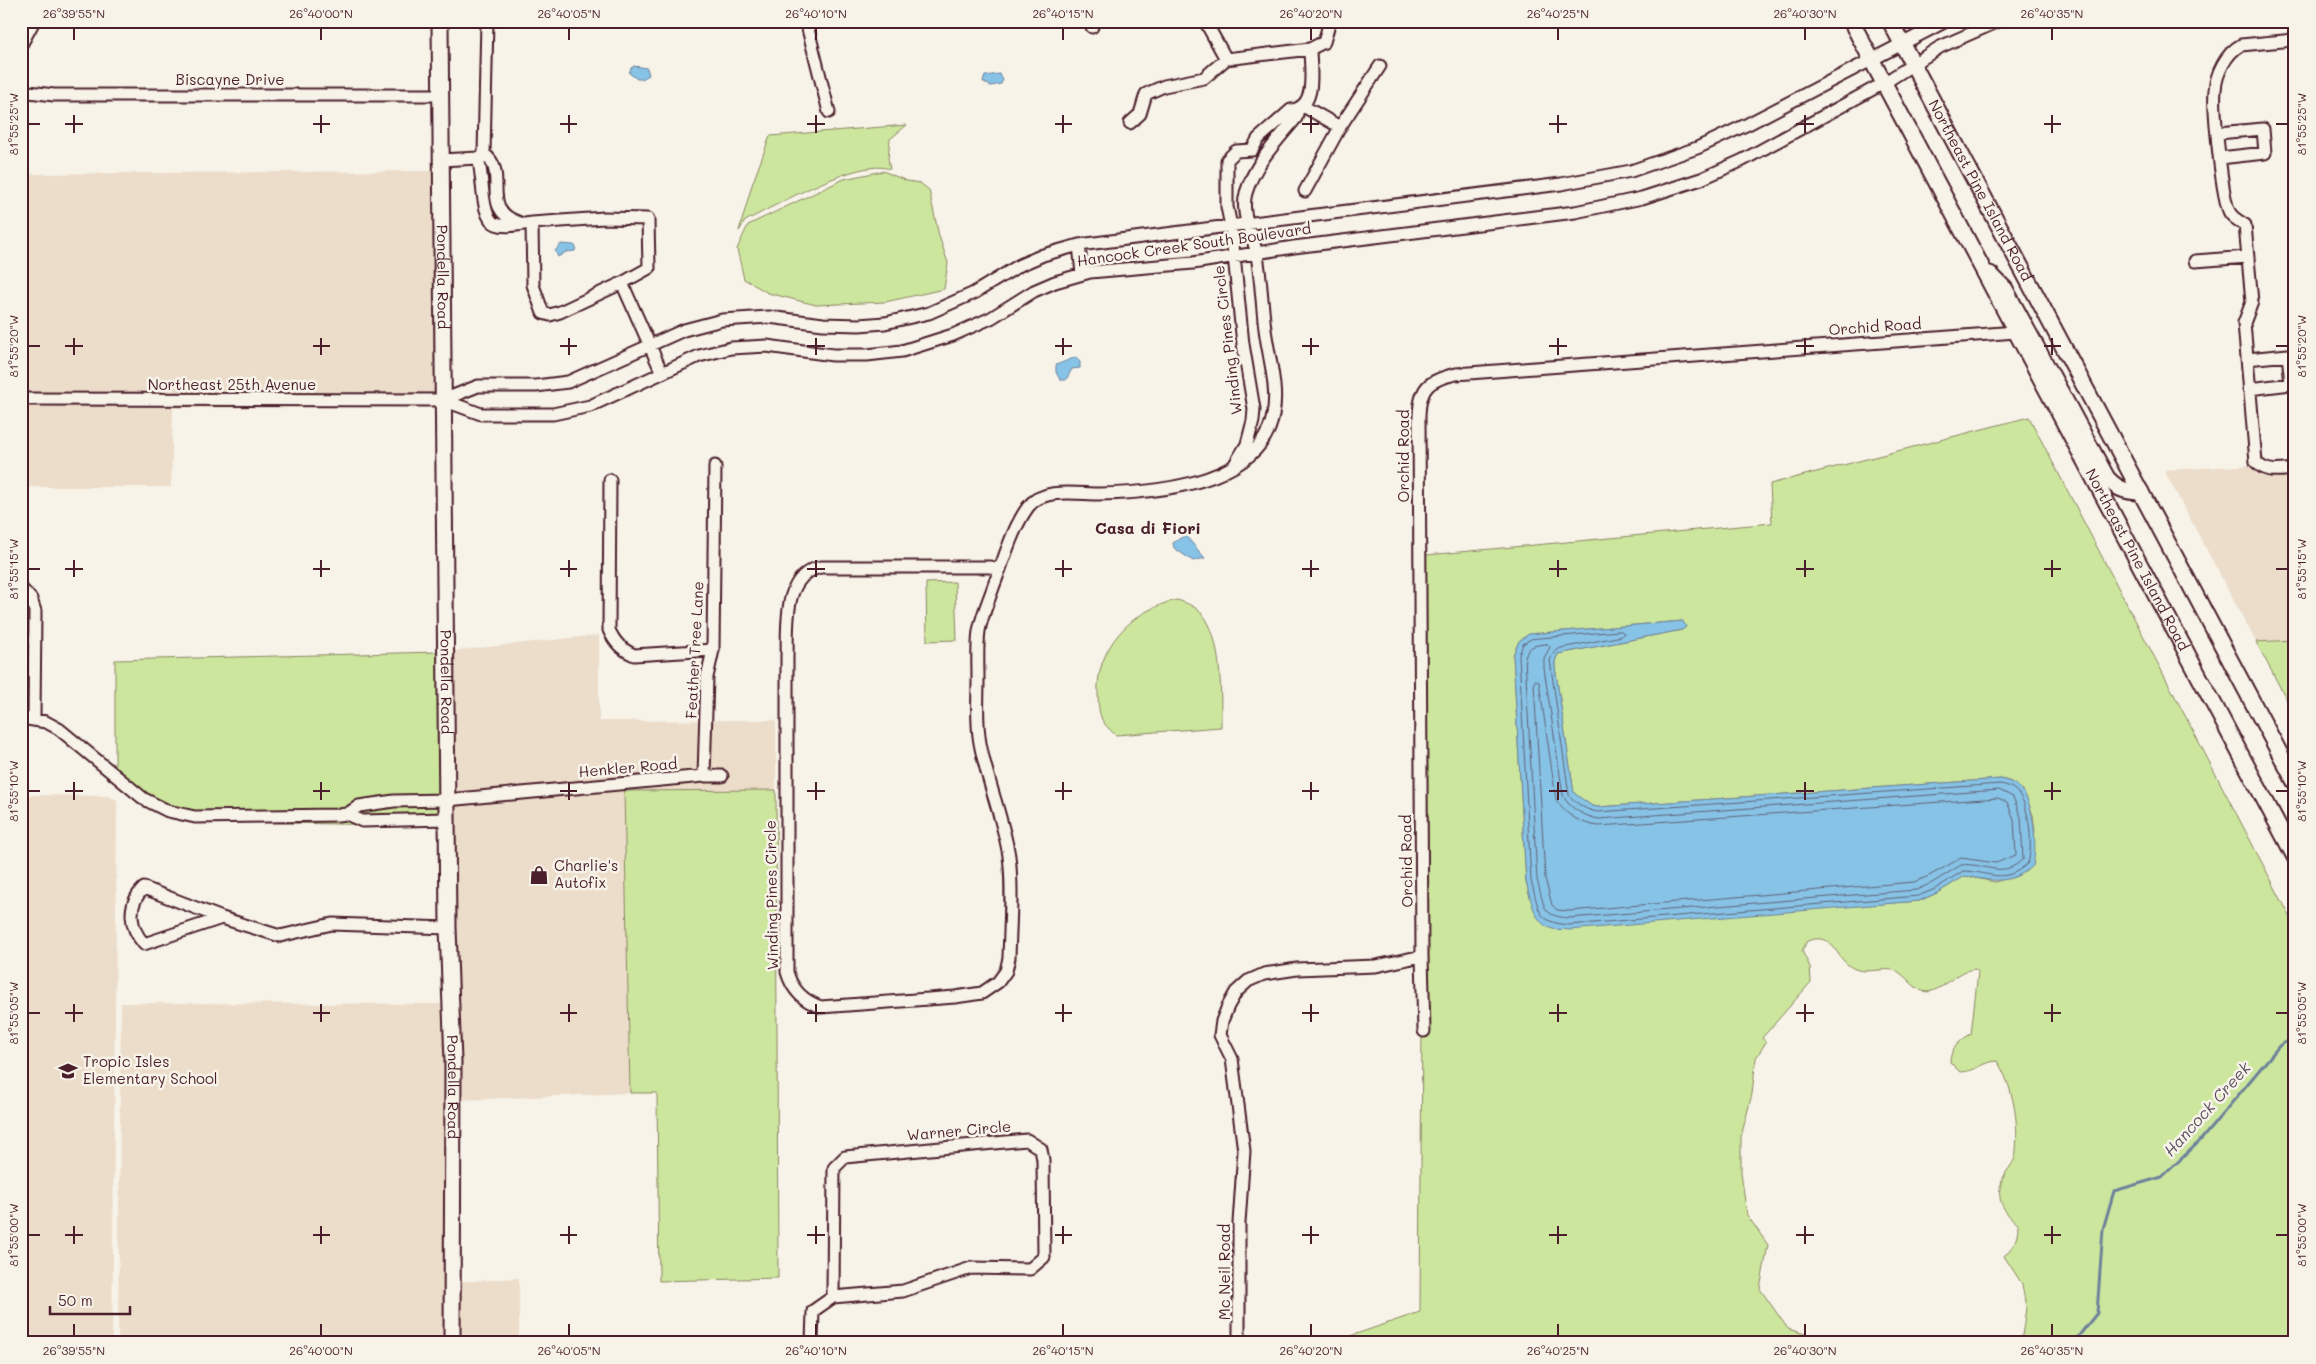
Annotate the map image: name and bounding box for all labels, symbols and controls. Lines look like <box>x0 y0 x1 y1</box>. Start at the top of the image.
text: 26°39'55"N <box>43 5 105 21</box>
text: 26°40'00"N <box>289 5 353 21</box>
text: 26°40'05"N <box>537 5 601 21</box>
text: 26°40'10"N <box>785 5 847 21</box>
text: 26°40'15"N <box>1032 5 1094 21</box>
text: 26°40'20"N <box>1280 5 1342 21</box>
text: 26°40'25"N <box>1527 5 1589 21</box>
text: 26°40'30"N <box>1773 5 1837 21</box>
text: 26°40'35"N <box>2021 5 2083 21</box>
street label: Biscayne Drive <box>175 69 285 89</box>
text: 81°55'25"W <box>5 93 21 155</box>
text: 81°55'25"W <box>2293 93 2309 155</box>
street label: Northeast Pine Island Road <box>1925 96 2038 284</box>
street label: Hancock Creek South Boulevard <box>1075 218 1312 270</box>
street label: Pondella Road <box>433 225 454 329</box>
street label: Winding Pines Circle <box>1208 264 1246 416</box>
street label: Orchid Road <box>1828 313 1922 339</box>
text: 81°55'20"W <box>5 315 21 377</box>
text: 81°55'20"W <box>2293 315 2309 377</box>
street label: Northeast 25th Avenue <box>148 374 316 394</box>
street label: Orchid Road <box>1393 410 1413 502</box>
street label: Northeast Pine Island Road <box>2082 465 2194 654</box>
district label: Casa di Fiori <box>1095 517 1201 538</box>
text: 81°55'15"W <box>5 538 21 600</box>
text: 81°55'15"W <box>2293 538 2309 600</box>
street label: Feather Tree Lane <box>680 581 708 719</box>
street label: Pondella Road <box>436 630 457 734</box>
street label: Henkler Road <box>578 753 678 781</box>
text: 81°55'10"W <box>5 760 21 822</box>
text: 81°55'10"W <box>2293 760 2309 822</box>
street label: Orchid Road <box>1395 814 1417 908</box>
street label: Winding Pines Circle <box>760 820 782 970</box>
place label: Charlie's Autofix <box>554 855 618 892</box>
shop icon: Charlie's Autofix <box>528 864 550 886</box>
text: 81°55'05"W <box>5 981 21 1045</box>
text: 81°55'05"W <box>2293 981 2309 1045</box>
street label: Pondella Road <box>443 1034 464 1139</box>
place label: Tropic Isles Elementary School <box>83 1051 218 1088</box>
water label: Hancock Creek <box>2159 1057 2255 1160</box>
school or university icon: Tropic Isles Elementary School <box>57 1060 79 1082</box>
street label: Warner Circle <box>906 1115 1012 1145</box>
text: 81°55'00"W <box>5 1203 21 1267</box>
text: 81°55'00"W <box>2293 1203 2309 1267</box>
street label: Mc Neil Road <box>1214 1224 1234 1320</box>
scale bar <box>50 1284 130 1316</box>
text: 50 m <box>58 1290 93 1310</box>
text: 26°39'55"N <box>43 1342 105 1358</box>
text: 26°40'00"N <box>289 1342 353 1358</box>
text: 26°40'05"N <box>537 1342 601 1358</box>
text: 26°40'10"N <box>785 1342 847 1358</box>
text: 26°40'15"N <box>1032 1342 1094 1358</box>
text: 26°40'20"N <box>1280 1342 1342 1358</box>
text: 26°40'25"N <box>1527 1342 1589 1358</box>
text: 26°40'30"N <box>1773 1342 1837 1358</box>
text: 26°40'35"N <box>2021 1342 2083 1358</box>

